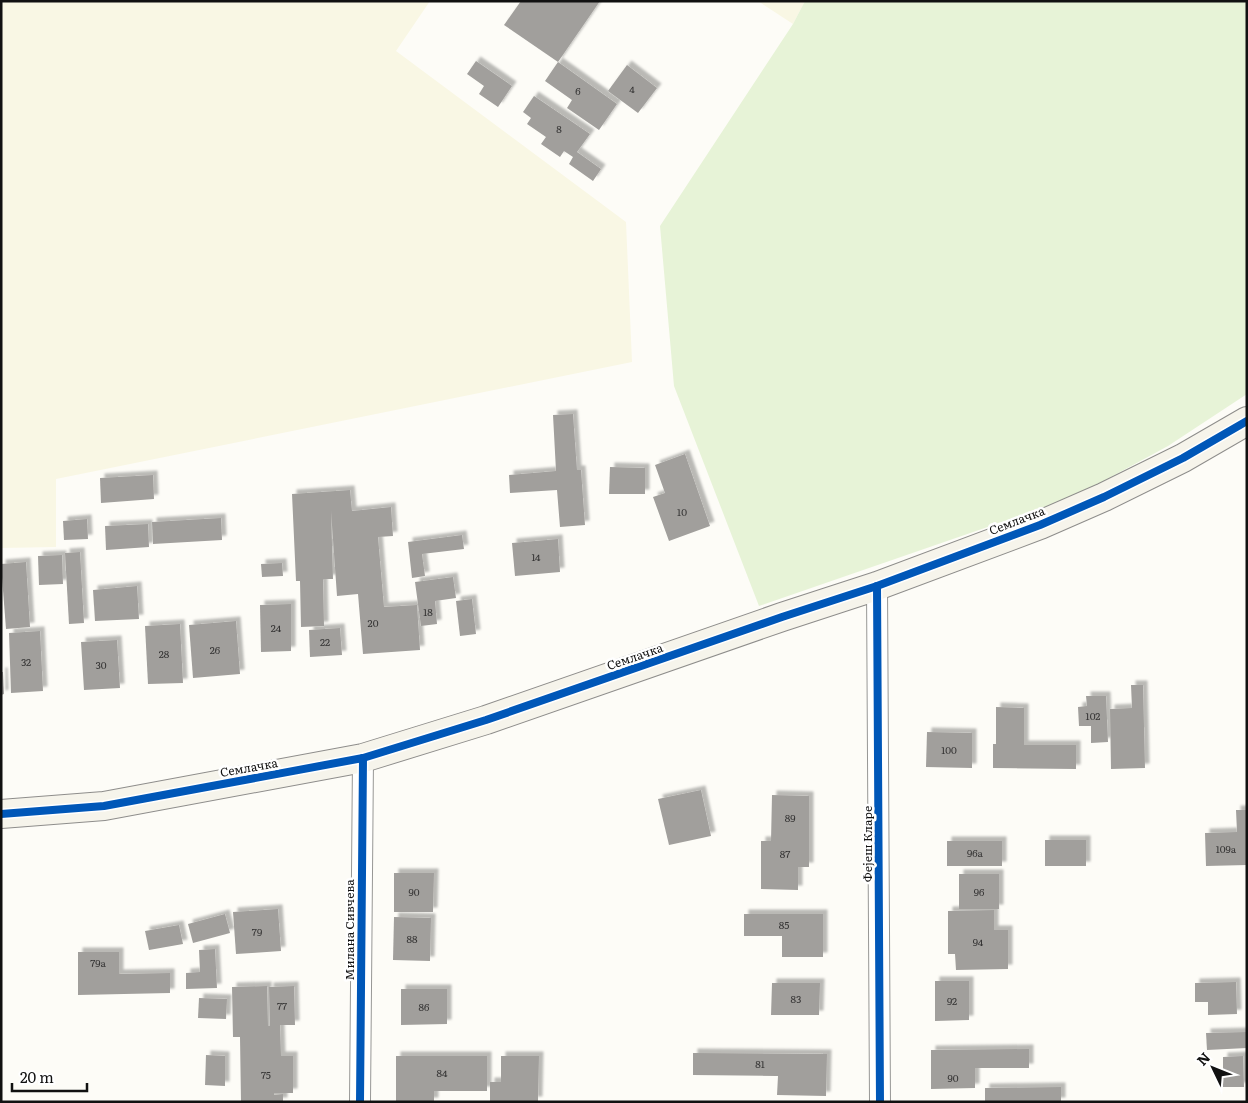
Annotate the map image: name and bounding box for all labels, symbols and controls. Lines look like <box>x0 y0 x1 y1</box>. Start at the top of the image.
house number: 4 <box>629 81 635 96</box>
house number: 6 <box>575 83 581 98</box>
house number: 8 <box>556 121 562 136</box>
street label: Семлачка <box>986 501 1048 539</box>
house number: 10 <box>677 504 687 519</box>
house number: 14 <box>531 549 541 564</box>
house number: 18 <box>423 604 433 619</box>
house number: 20 <box>368 615 379 630</box>
house number: 24 <box>271 620 282 635</box>
house number: 22 <box>320 634 330 649</box>
street label: Семлачка <box>604 638 666 674</box>
house number: 26 <box>210 642 221 657</box>
house number: 28 <box>159 646 170 661</box>
house number: 32 <box>21 654 31 669</box>
house number: 30 <box>95 657 107 672</box>
house number: 102 <box>1086 708 1100 723</box>
house number: 100 <box>941 742 957 757</box>
street label: Семлачка <box>218 753 280 781</box>
street label: Фејеш Кларе <box>858 806 876 882</box>
house number: 89 <box>785 810 795 825</box>
house number: 109a <box>1216 841 1237 856</box>
house number: 96a <box>967 845 984 860</box>
house number: 87 <box>780 846 790 861</box>
street label: Милана Сивчева <box>340 879 358 981</box>
house number: 90 <box>408 884 420 899</box>
house number: 96 <box>974 884 985 899</box>
house number: 85 <box>779 917 789 932</box>
house number: 79 <box>252 924 262 939</box>
house number: 88 <box>406 931 418 946</box>
house number: 94 <box>973 934 984 949</box>
house number: 79a <box>90 955 106 970</box>
house number: 83 <box>791 991 801 1006</box>
house number: 92 <box>947 993 957 1008</box>
house number: 77 <box>277 998 287 1013</box>
house number: 86 <box>419 999 430 1014</box>
north arrow <box>1188 1043 1238 1093</box>
text: N <box>1191 1047 1214 1070</box>
house number: 81 <box>755 1056 765 1071</box>
scale bar <box>12 1060 88 1092</box>
text: 20 m <box>20 1065 54 1088</box>
house number: 84 <box>436 1065 448 1080</box>
house number: 75 <box>261 1067 271 1082</box>
house number: 90 <box>947 1070 959 1085</box>

